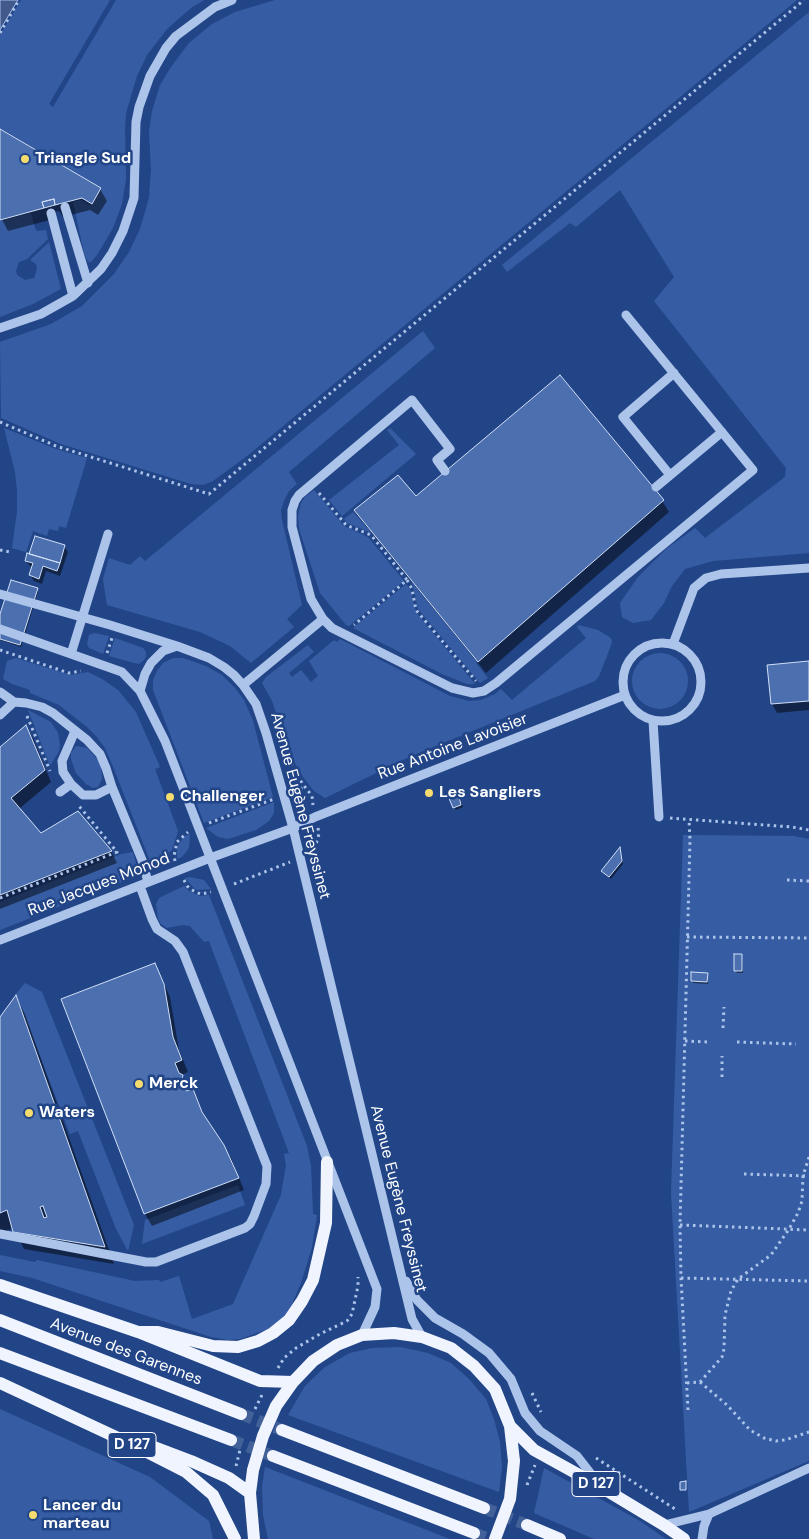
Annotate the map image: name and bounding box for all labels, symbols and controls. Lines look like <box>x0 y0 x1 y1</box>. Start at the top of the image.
place label: Triangle Sud <box>35 149 131 169</box>
marker: Triangle Sud <box>19 153 31 165</box>
street label: Avenue Eugène Freyssinet <box>266 710 334 902</box>
street label: Rue Antoine Lavoisier <box>375 710 531 784</box>
place label: Les Sangliers <box>439 783 541 803</box>
place label: Challenger <box>180 787 265 807</box>
marker: Les Sangliers <box>423 787 435 799</box>
marker: Challenger <box>164 791 176 803</box>
street label: Rue Jacques Monod <box>25 849 173 921</box>
place label: Merck <box>149 1074 198 1094</box>
marker: Merck <box>133 1078 145 1090</box>
place label: Waters <box>39 1103 95 1123</box>
street label: Avenue Eugène Freyssinet <box>365 1103 431 1295</box>
marker: Waters <box>23 1107 35 1119</box>
street label: Avenue des Garennes <box>47 1314 205 1390</box>
road number: D 127 <box>108 1432 156 1458</box>
road number: D 127 <box>572 1472 620 1496</box>
place label: Lancer du marteau <box>43 1496 121 1534</box>
marker: Lancer du marteau <box>27 1509 39 1521</box>

